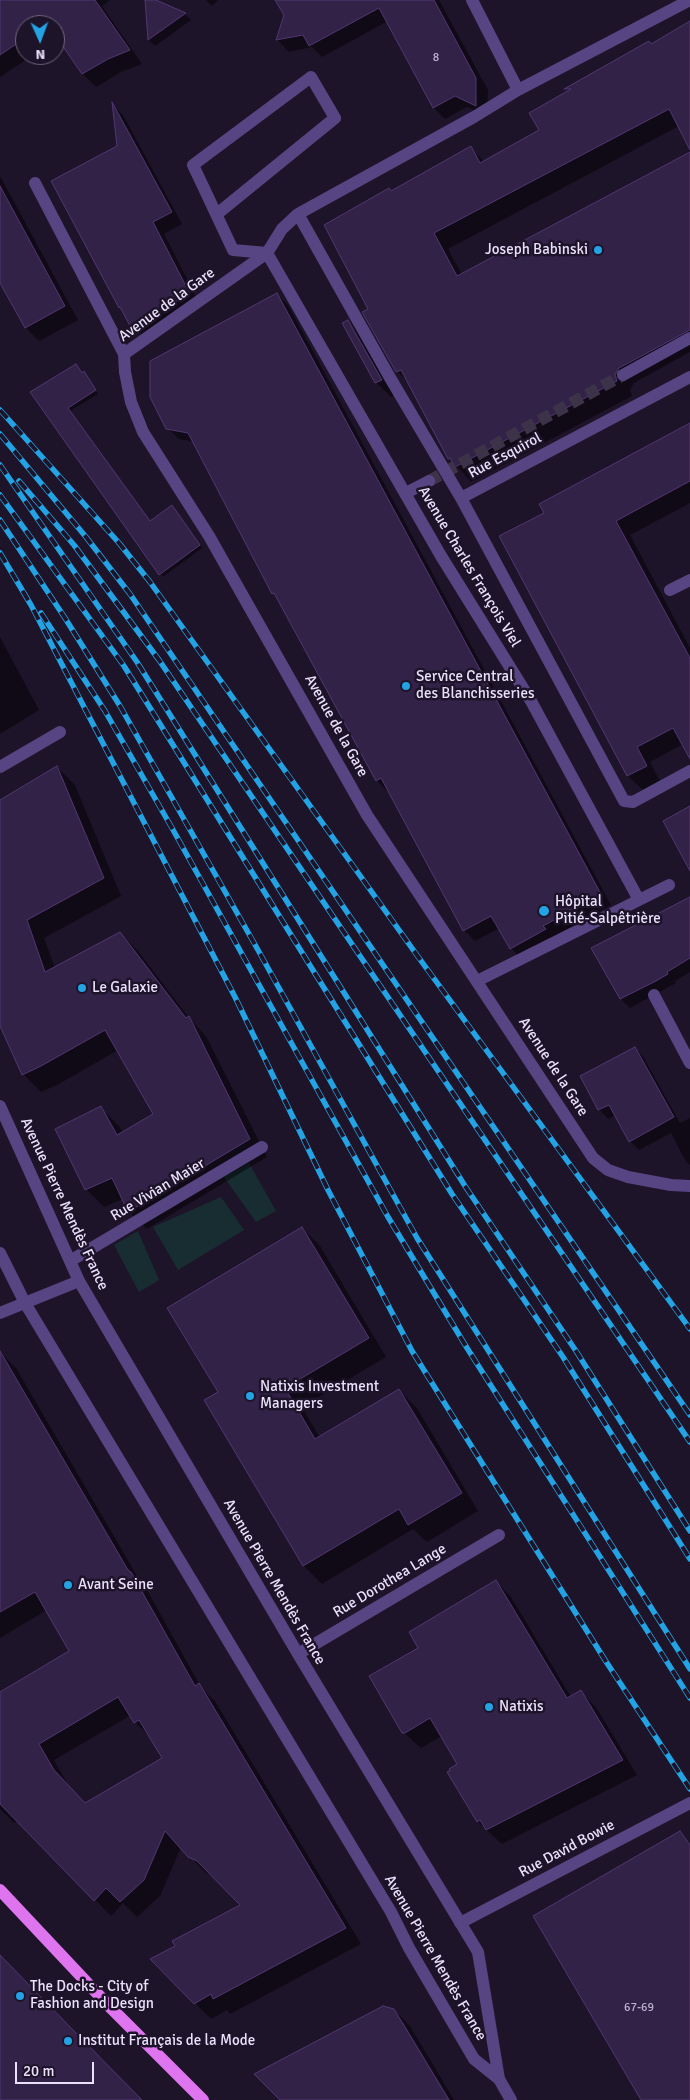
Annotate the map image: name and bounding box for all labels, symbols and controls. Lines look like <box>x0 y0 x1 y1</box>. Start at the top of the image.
north arrow <box>15 15 65 65</box>
text: N <box>35 46 46 63</box>
house number: 8 <box>433 51 439 65</box>
place label: Joseph Babinski <box>485 241 588 259</box>
marker: Joseph Babinski <box>592 244 604 256</box>
street label: Avenue de la Gare <box>115 264 219 346</box>
street label: Rue Esquirol <box>465 429 545 483</box>
street label: Avenue Charles François Viel <box>414 483 524 651</box>
place label: Service Central des Blanchisseries <box>416 668 534 703</box>
street label: Avenue de la Gare <box>300 672 372 780</box>
marker: Service Central des Blanchisseries <box>400 680 412 692</box>
place label: Hôpital Pitié-Salpêtrière <box>555 893 661 928</box>
marker: Hôpital Pitié-Salpêtrière <box>537 904 551 918</box>
place label: Le Galaxie <box>92 979 158 997</box>
marker: Le Galaxie <box>76 982 88 994</box>
street label: Avenue de la Gare <box>514 1014 592 1120</box>
street label: Avenue Pierre Mendès France <box>16 1115 112 1293</box>
street label: Rue Vivian Maier <box>108 1155 208 1225</box>
place label: Natixis Investment Managers <box>260 1378 379 1413</box>
marker: Natixis Investment Managers <box>244 1390 256 1402</box>
street label: Avenue Pierre Mendès France <box>219 1496 329 1668</box>
street label: Rue Dorothea Lange <box>330 1540 450 1622</box>
place label: Avant Seine <box>78 1576 154 1594</box>
marker: Avant Seine <box>62 1579 74 1591</box>
place label: Natixis <box>499 1698 544 1716</box>
marker: Natixis <box>483 1701 495 1713</box>
street label: Rue David Bowie <box>516 1816 618 1882</box>
street label: Avenue Pierre Mendès France <box>380 1872 490 2044</box>
place label: The Docks - City of Fashion and Design <box>30 1978 154 2013</box>
marker: The Docks - City of Fashion and Design <box>14 1990 26 2002</box>
house number: 67-69 <box>624 2001 654 2015</box>
place label: Institut Français de la Mode <box>78 2032 255 2050</box>
marker: Institut Français de la Mode <box>62 2035 74 2047</box>
scale bar <box>18 2052 96 2084</box>
text: 20 m <box>23 2062 54 2080</box>

